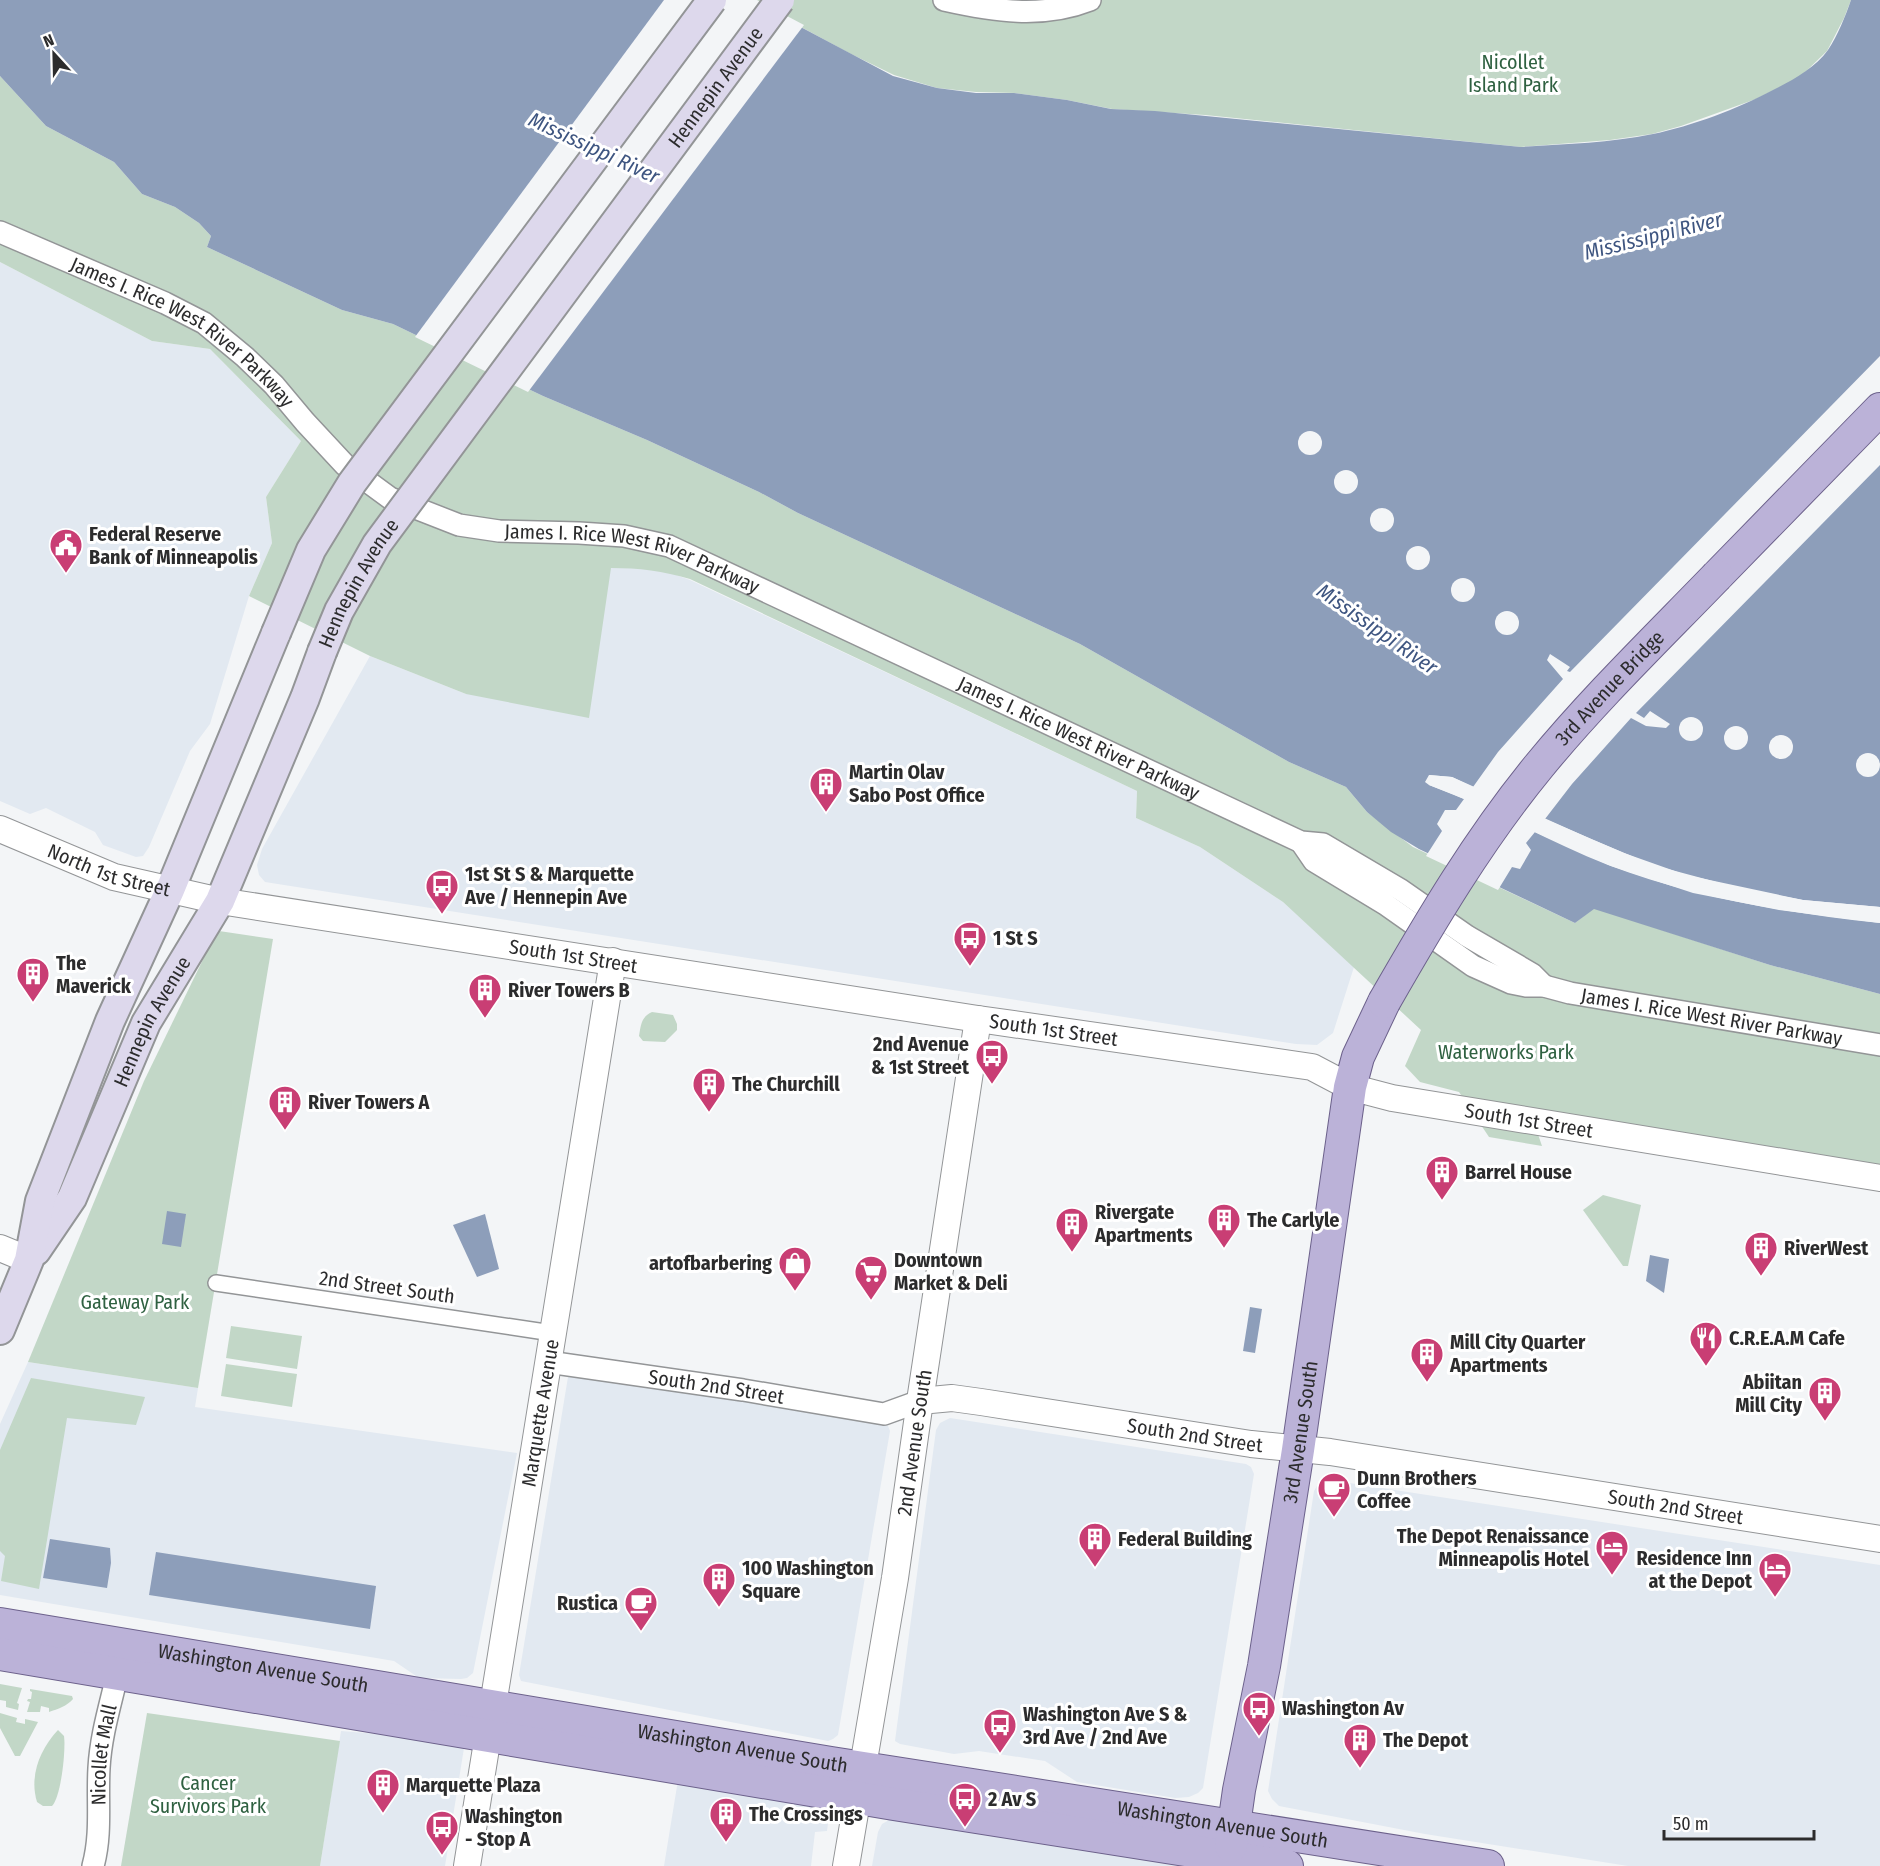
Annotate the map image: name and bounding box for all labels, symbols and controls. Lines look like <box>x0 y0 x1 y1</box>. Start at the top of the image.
street label: Hennepin Avenue <box>663 22 768 152</box>
north arrow <box>24 24 84 84</box>
text: N <box>41 30 57 51</box>
park label: Nicollet Island Park <box>1468 50 1559 97</box>
water label: Mississippi River <box>525 106 664 190</box>
water label: Mississippi River <box>1581 206 1725 266</box>
street label: James I. Rice West River Parkway <box>67 252 299 412</box>
street label: Hennepin Avenue <box>313 514 404 651</box>
street label: James I. Rice West River Parkway <box>504 519 763 599</box>
place label: Federal Reserve Bank of Minneapolis <box>89 522 258 569</box>
public building icon: Federal Reserve Bank of Minneapolis <box>48 527 84 574</box>
water label: Mississippi River <box>1312 578 1443 681</box>
street label: 3rd Avenue Bridge <box>1550 625 1669 750</box>
street label: James I. Rice West River Parkway <box>954 671 1204 805</box>
place label: Martin Olav Sabo Post Office <box>849 760 985 807</box>
building icon: Martin Olav Sabo Post Office <box>808 766 844 813</box>
street label: North 1st Street <box>44 838 173 901</box>
place label: 1st St S & Marquette Ave / Hennepin Ave <box>464 862 634 909</box>
bus stop icon: 1st St S & Marquette Ave / Hennepin Ave <box>424 868 460 915</box>
bus stop icon: 1 St S <box>952 920 988 967</box>
place label: 1 St S <box>993 926 1038 950</box>
street label: South 1st Street <box>508 934 640 978</box>
place label: The Maverick <box>56 951 132 998</box>
street label: Hennepin Avenue <box>108 952 196 1090</box>
building icon: The Maverick <box>15 956 51 1003</box>
building icon: River Towers B <box>467 972 503 1019</box>
place label: River Towers B <box>508 978 630 1002</box>
street label: James I. Rice West River Parkway <box>1579 983 1844 1050</box>
street label: South 1st Street <box>988 1009 1120 1051</box>
place label: 2nd Avenue & 1st Street <box>871 1032 970 1079</box>
bus stop icon: 2nd Avenue & 1st Street <box>974 1038 1010 1085</box>
park label: Waterworks Park <box>1438 1040 1575 1064</box>
building icon: The Churchill <box>691 1066 727 1113</box>
place label: The Churchill <box>732 1072 840 1096</box>
building icon: River Towers A <box>267 1084 303 1131</box>
place label: River Towers A <box>308 1090 431 1114</box>
street label: South 1st Street <box>1463 1098 1595 1143</box>
building icon: Barrel House <box>1424 1154 1460 1201</box>
place label: Barrel House <box>1465 1160 1572 1184</box>
place label: Rivergate Apartments <box>1094 1200 1193 1247</box>
building icon: The Carlyle <box>1206 1202 1242 1249</box>
building icon: Rivergate Apartments <box>1054 1206 1090 1253</box>
place label: The Carlyle <box>1247 1208 1339 1232</box>
building icon: RiverWest <box>1743 1230 1779 1277</box>
place label: RiverWest <box>1784 1236 1869 1260</box>
shop icon: artofbarbering <box>777 1245 813 1292</box>
place label: Downtown Market & Deli <box>894 1248 1008 1295</box>
place label: artofbarbering <box>649 1251 772 1275</box>
supermarket icon: Downtown Market & Deli <box>853 1254 889 1301</box>
street label: 2nd Street South <box>318 1266 456 1308</box>
park label: Gateway Park <box>81 1290 190 1314</box>
restaurant icon: C.R.E.A.M Cafe <box>1688 1320 1724 1367</box>
place label: C.R.E.A.M Cafe <box>1729 1326 1845 1350</box>
place label: Mill City Quarter Apartments <box>1449 1330 1586 1377</box>
building icon: Mill City Quarter Apartments <box>1409 1336 1445 1383</box>
street label: Marquette Avenue <box>516 1337 564 1488</box>
street label: 3rd Avenue South <box>1278 1359 1323 1505</box>
street label: South 2nd Street <box>647 1365 786 1409</box>
street label: 2nd Avenue South <box>892 1368 937 1517</box>
place label: Abiitan Mill City <box>1735 1370 1802 1417</box>
building icon: Abiitan Mill City <box>1807 1375 1843 1422</box>
street label: South 2nd Street <box>1126 1413 1264 1457</box>
place label: Dunn Brothers Coffee <box>1357 1466 1477 1513</box>
cafe icon: Dunn Brothers Coffee <box>1316 1471 1352 1518</box>
street label: South 2nd Street <box>1606 1484 1745 1529</box>
building icon: Federal Building <box>1077 1521 1113 1568</box>
place label: The Depot Renaissance Minneapolis Hotel <box>1397 1524 1590 1571</box>
place label: Federal Building <box>1118 1527 1252 1551</box>
hotel icon: The Depot Renaissance Minneapolis Hotel <box>1594 1529 1630 1576</box>
place label: Residence Inn at the Depot <box>1637 1546 1753 1593</box>
hotel icon: Residence Inn at the Depot <box>1757 1551 1793 1598</box>
place label: 100 Washington Square <box>742 1556 874 1603</box>
building icon: 100 Washington Square <box>701 1561 737 1608</box>
cafe icon: Rustica <box>623 1585 659 1632</box>
place label: Rustica <box>557 1591 618 1615</box>
street label: Washington Avenue South <box>156 1639 370 1697</box>
bus stop icon: Washington Av <box>1241 1690 1277 1737</box>
place label: Washington Av <box>1282 1696 1404 1720</box>
street label: Nicollet Mall <box>86 1702 122 1806</box>
place label: Washington Ave S & 3rd Ave / 2nd Ave <box>1022 1702 1187 1749</box>
bus stop icon: Washington Ave S & 3rd Ave / 2nd Ave <box>982 1707 1018 1754</box>
street label: Washington Avenue South <box>636 1719 850 1777</box>
building icon: The Depot <box>1342 1722 1378 1769</box>
place label: The Depot <box>1383 1728 1469 1752</box>
building icon: Marquette Plaza <box>365 1767 401 1814</box>
park label: Cancer Survivors Park <box>150 1771 267 1818</box>
place label: Marquette Plaza <box>406 1773 541 1797</box>
bus stop icon: 2 Av S <box>947 1781 983 1828</box>
place label: 2 Av S <box>987 1787 1036 1811</box>
building icon: The Crossings <box>708 1796 744 1843</box>
street label: Washington Avenue South <box>1116 1796 1330 1853</box>
place label: The Crossings <box>749 1802 863 1826</box>
scale bar <box>1664 1803 1814 1841</box>
place label: Washington - Stop A <box>465 1804 562 1851</box>
bus stop icon: Washington - Stop A <box>424 1809 460 1856</box>
text: 50 m <box>1673 1813 1709 1835</box>

